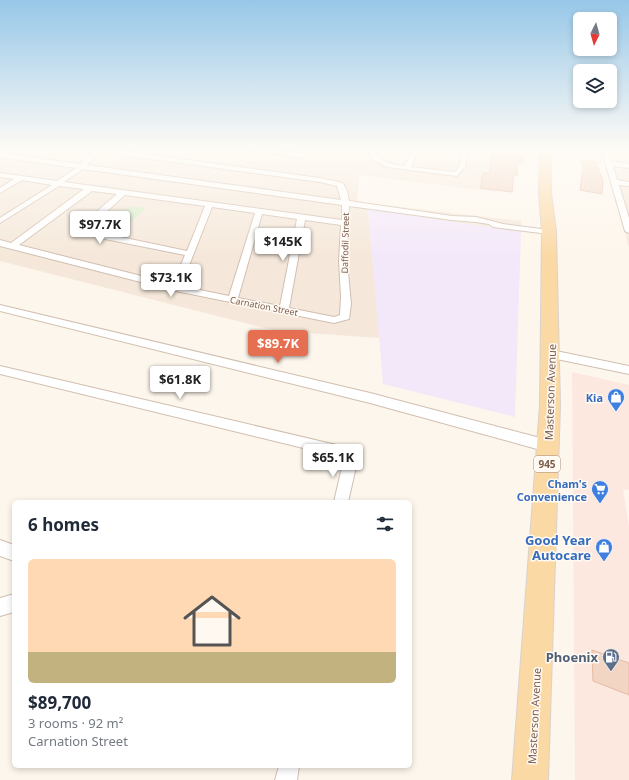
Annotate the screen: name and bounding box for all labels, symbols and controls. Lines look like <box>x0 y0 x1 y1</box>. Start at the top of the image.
north arrow <box>573 12 617 56</box>
map controls <box>573 12 617 108</box>
button: layers <box>573 64 617 108</box>
pin: $97.7K <box>67 211 133 245</box>
street label: Daffodil Street <box>338 212 352 274</box>
text: $97.7K <box>79 215 121 233</box>
pin: $145K <box>255 228 311 262</box>
text: $145K <box>264 232 302 250</box>
pin: $73.1K <box>138 264 204 298</box>
text: $73.1K <box>150 268 192 286</box>
street label: Carnation Street <box>229 293 300 319</box>
pin: $89.7K <box>245 330 311 364</box>
text: $89.7K <box>257 334 299 352</box>
street label: Masterson Avenue <box>541 344 559 440</box>
pin: $61.8K <box>147 366 213 400</box>
text: $61.8K <box>159 370 201 388</box>
shop icon: Kia <box>606 387 626 412</box>
place label: Kia <box>586 390 603 405</box>
pin: $65.1K <box>300 444 366 478</box>
text: $65.1K <box>312 448 354 466</box>
road number: 945 <box>534 456 560 472</box>
place label: Cham's Convenience <box>517 476 587 504</box>
supermarket icon: Cham's Convenience <box>590 479 610 504</box>
text: 6 homes <box>28 513 99 536</box>
icon: filters <box>374 513 396 535</box>
place label: Good Year Autocare <box>525 531 591 564</box>
shop icon: Good Year Autocare <box>594 537 614 562</box>
icon: home <box>176 585 248 657</box>
fuel station icon: Phoenix <box>601 647 621 672</box>
place label: Phoenix <box>546 648 598 666</box>
street label: Masterson Avenue <box>524 668 544 764</box>
text: $89,700 <box>28 691 91 714</box>
text: 3 rooms · 92 m² <box>28 714 123 732</box>
text: Carnation Street <box>28 732 128 750</box>

